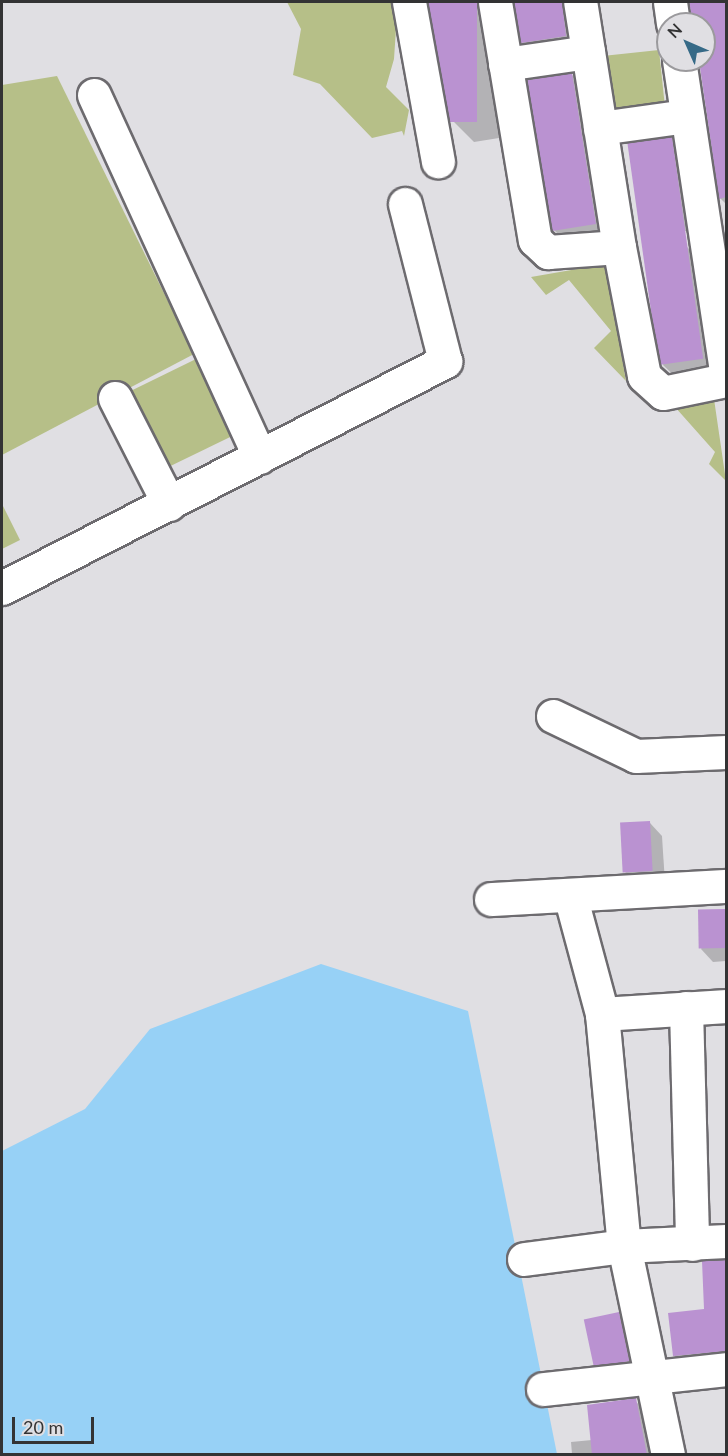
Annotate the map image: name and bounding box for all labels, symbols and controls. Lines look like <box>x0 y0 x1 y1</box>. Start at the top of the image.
north arrow <box>656 12 716 72</box>
text: N <box>663 19 685 41</box>
scale bar <box>15 1405 98 1443</box>
text: 20 m <box>23 1416 63 1438</box>

